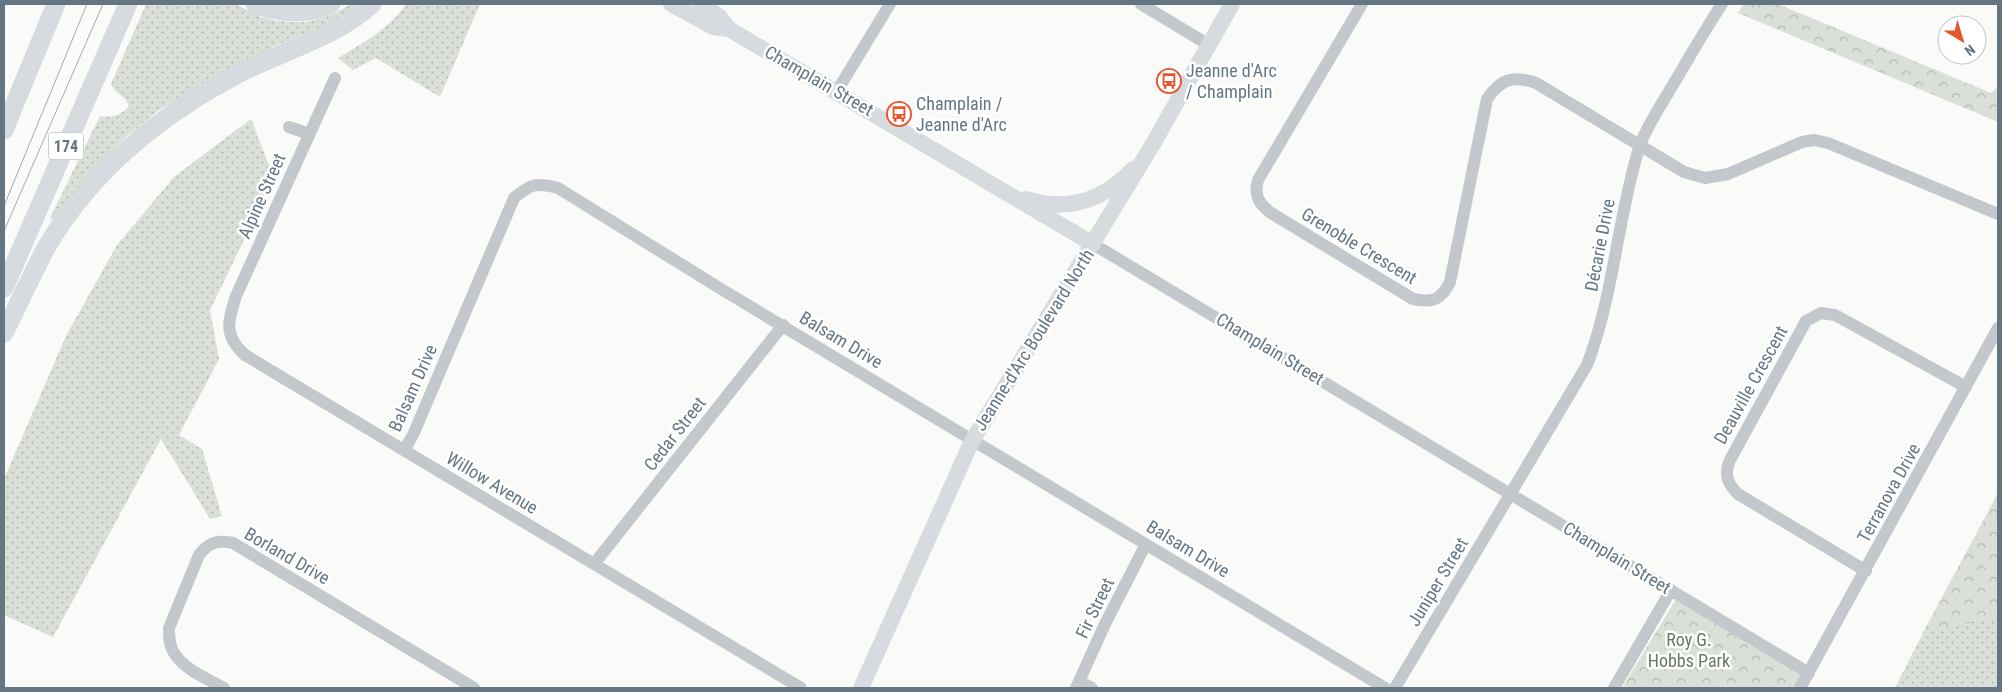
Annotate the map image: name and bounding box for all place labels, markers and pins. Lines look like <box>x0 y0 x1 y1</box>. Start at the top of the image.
place label: Jeanne d'Arc / Champlain <box>1186 60 1277 102</box>
bus stop icon: Jeanne d'Arc / Champlain <box>1156 68 1182 94</box>
place label: Champlain / Jeanne d'Arc <box>916 93 1007 135</box>
bus stop icon: Champlain / Jeanne d'Arc <box>886 101 912 127</box>

